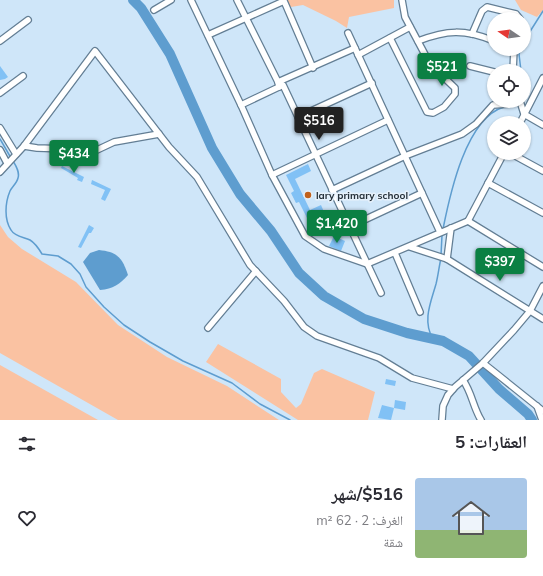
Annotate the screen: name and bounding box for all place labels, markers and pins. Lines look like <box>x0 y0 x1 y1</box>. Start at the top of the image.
pin: $521 <box>418 53 466 87</box>
pin: $516 <box>295 107 343 141</box>
pin: $434 <box>50 140 98 174</box>
place label: lary primary school <box>316 189 408 202</box>
marker: lary primary school <box>303 190 313 200</box>
pin: $1,420 <box>304 210 370 244</box>
pin: $397 <box>476 248 524 282</box>

